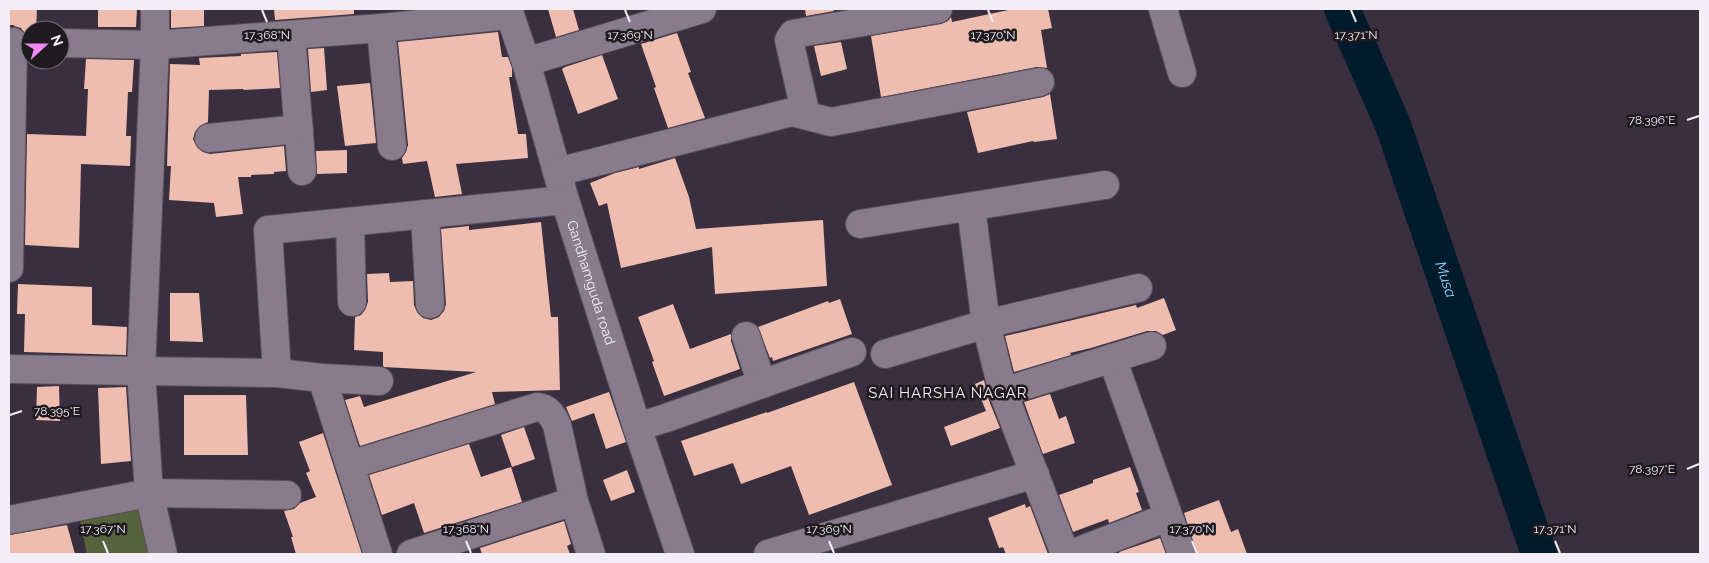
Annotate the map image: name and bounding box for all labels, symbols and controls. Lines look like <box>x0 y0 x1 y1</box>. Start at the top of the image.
north arrow <box>20 20 70 70</box>
text: 17.368°N <box>244 28 290 42</box>
text: 17.369°N <box>607 28 653 42</box>
text: 17.370°N <box>970 28 1016 42</box>
text: 17.371°N <box>1334 28 1378 42</box>
text: N <box>48 32 67 48</box>
text: 78.396°E <box>1629 113 1675 127</box>
street label: Gandhamguda road <box>564 218 618 347</box>
water label: Musa <box>1431 259 1460 300</box>
district label: SAI HARSHA NAGAR <box>868 384 1028 402</box>
text: 78.395°E <box>34 404 80 418</box>
text: 78.397°E <box>1629 462 1675 476</box>
text: 17.367°N <box>80 522 126 536</box>
text: 17.368°N <box>443 522 489 536</box>
text: 17.369°N <box>806 522 852 536</box>
text: 17.370°N <box>1169 522 1215 536</box>
text: 17.371°N <box>1533 522 1577 536</box>

